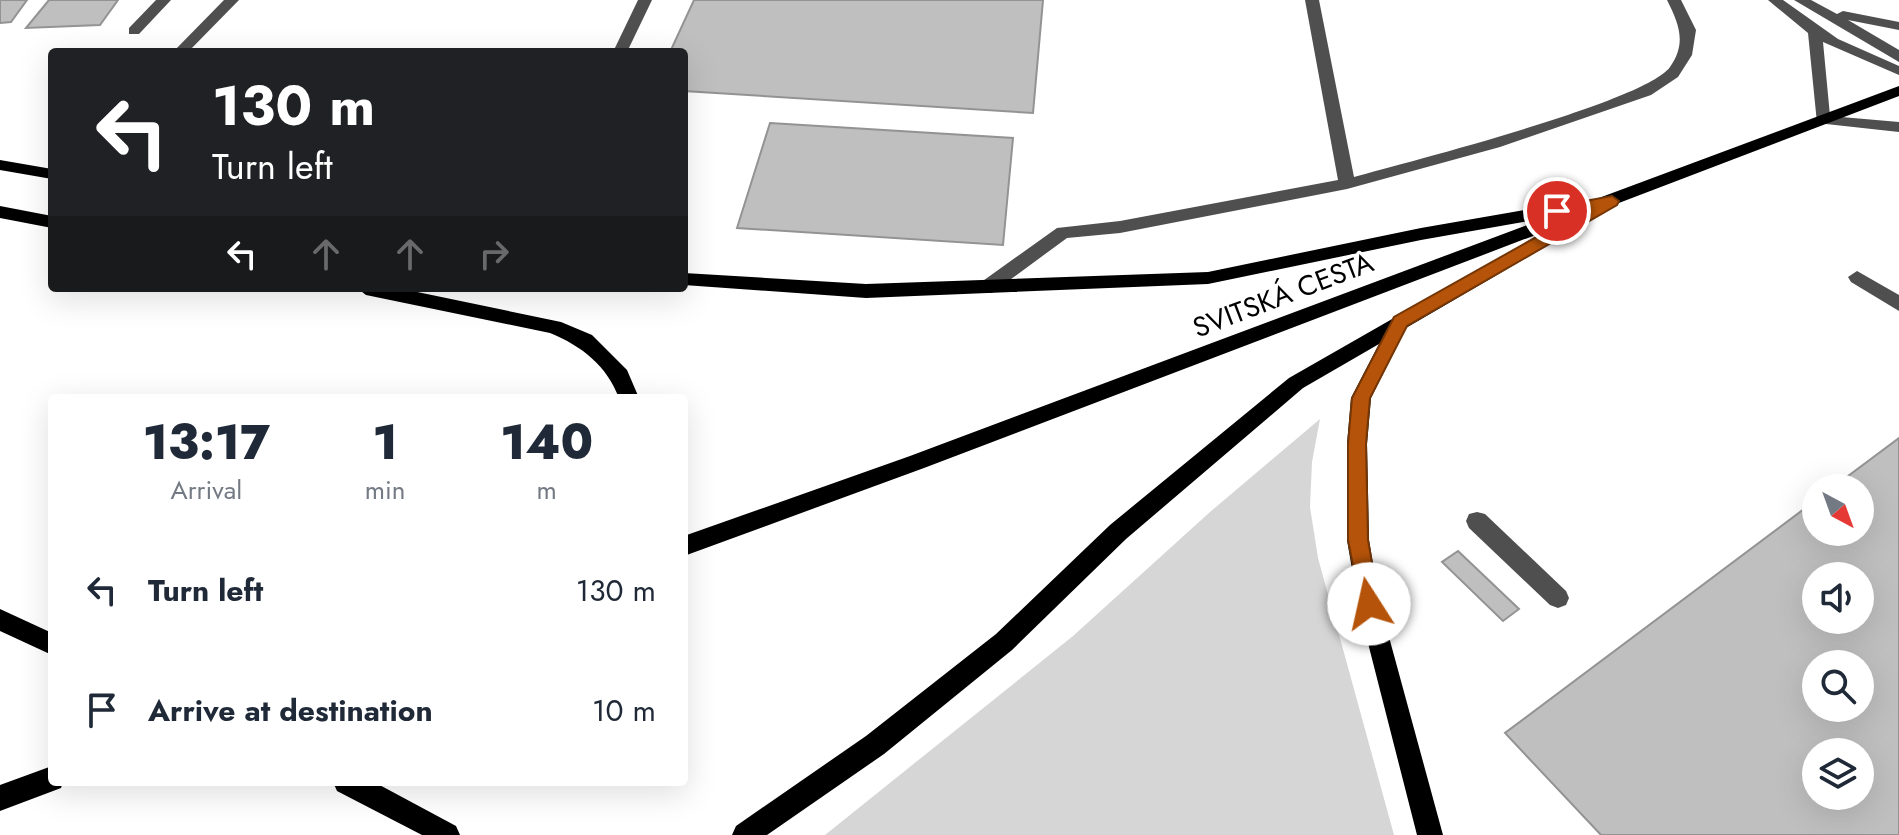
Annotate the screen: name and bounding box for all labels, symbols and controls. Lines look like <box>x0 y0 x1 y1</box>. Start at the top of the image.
text: 130 m <box>212 65 375 146</box>
icon: left <box>80 80 184 184</box>
text: Turn left <box>212 140 333 192</box>
pin <box>1523 177 1591 245</box>
icon: arrive <box>1535 189 1579 233</box>
icon: left <box>220 232 264 276</box>
icon: ahead <box>304 232 348 276</box>
icon: ahead <box>388 232 432 276</box>
icon: right <box>472 232 516 276</box>
street label: SVITSKÁ CESTA <box>1187 242 1380 348</box>
text: 13:17 <box>143 408 270 477</box>
text: 1 <box>372 408 398 477</box>
text: 140 <box>500 408 593 477</box>
text: Arrival <box>171 471 242 509</box>
text: min <box>365 471 405 509</box>
text: m <box>537 471 557 509</box>
north arrow <box>1802 474 1874 546</box>
map controls <box>1802 474 1874 810</box>
position arrow <box>1327 562 1411 646</box>
button: sound <box>1802 562 1874 634</box>
icon: left <box>80 568 124 612</box>
text: Turn left <box>148 569 263 612</box>
text: 130 m <box>576 569 656 612</box>
button: search <box>1802 650 1874 722</box>
icon: arrive <box>80 688 124 732</box>
text: Arrive at destination <box>148 689 433 732</box>
text: 10 m <box>592 689 656 732</box>
button: layers <box>1802 738 1874 810</box>

